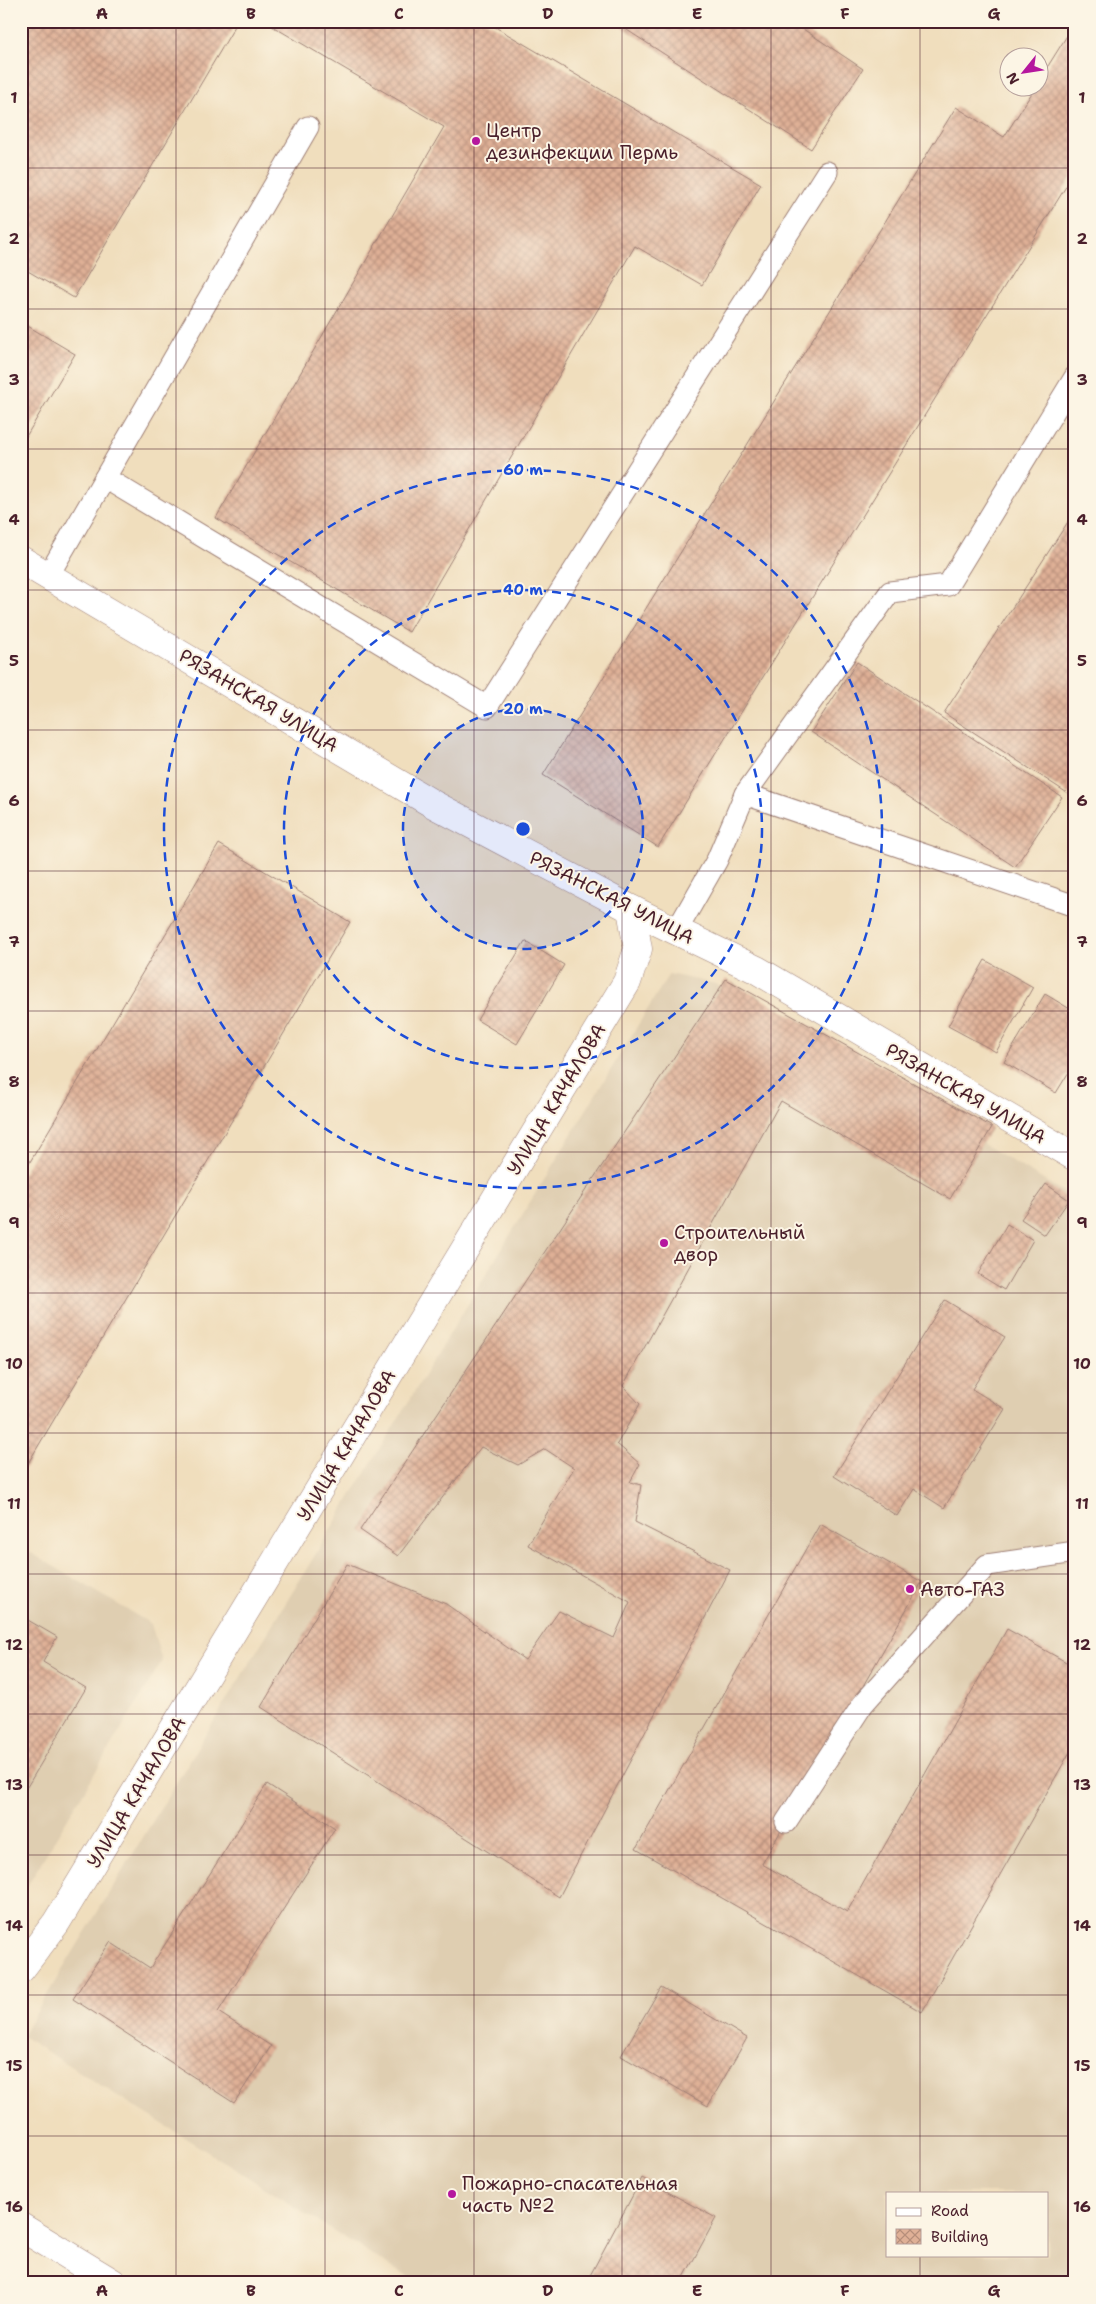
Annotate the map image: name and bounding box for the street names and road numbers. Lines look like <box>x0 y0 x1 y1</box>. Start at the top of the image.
street label: РЯЗАНСКАЯ УЛИЦА <box>175 643 343 758</box>
street label: РЯЗАНСКАЯ УЛИЦА <box>525 845 698 950</box>
street label: УЛИЦА КАЧАЛОВА <box>501 1019 612 1180</box>
street label: РЯЗАНСКАЯ УЛИЦА <box>881 1037 1051 1150</box>
street label: УЛИЦА КАЧАЛОВА <box>291 1365 402 1526</box>
street label: УЛИЦА КАЧАЛОВА <box>81 1712 192 1873</box>

